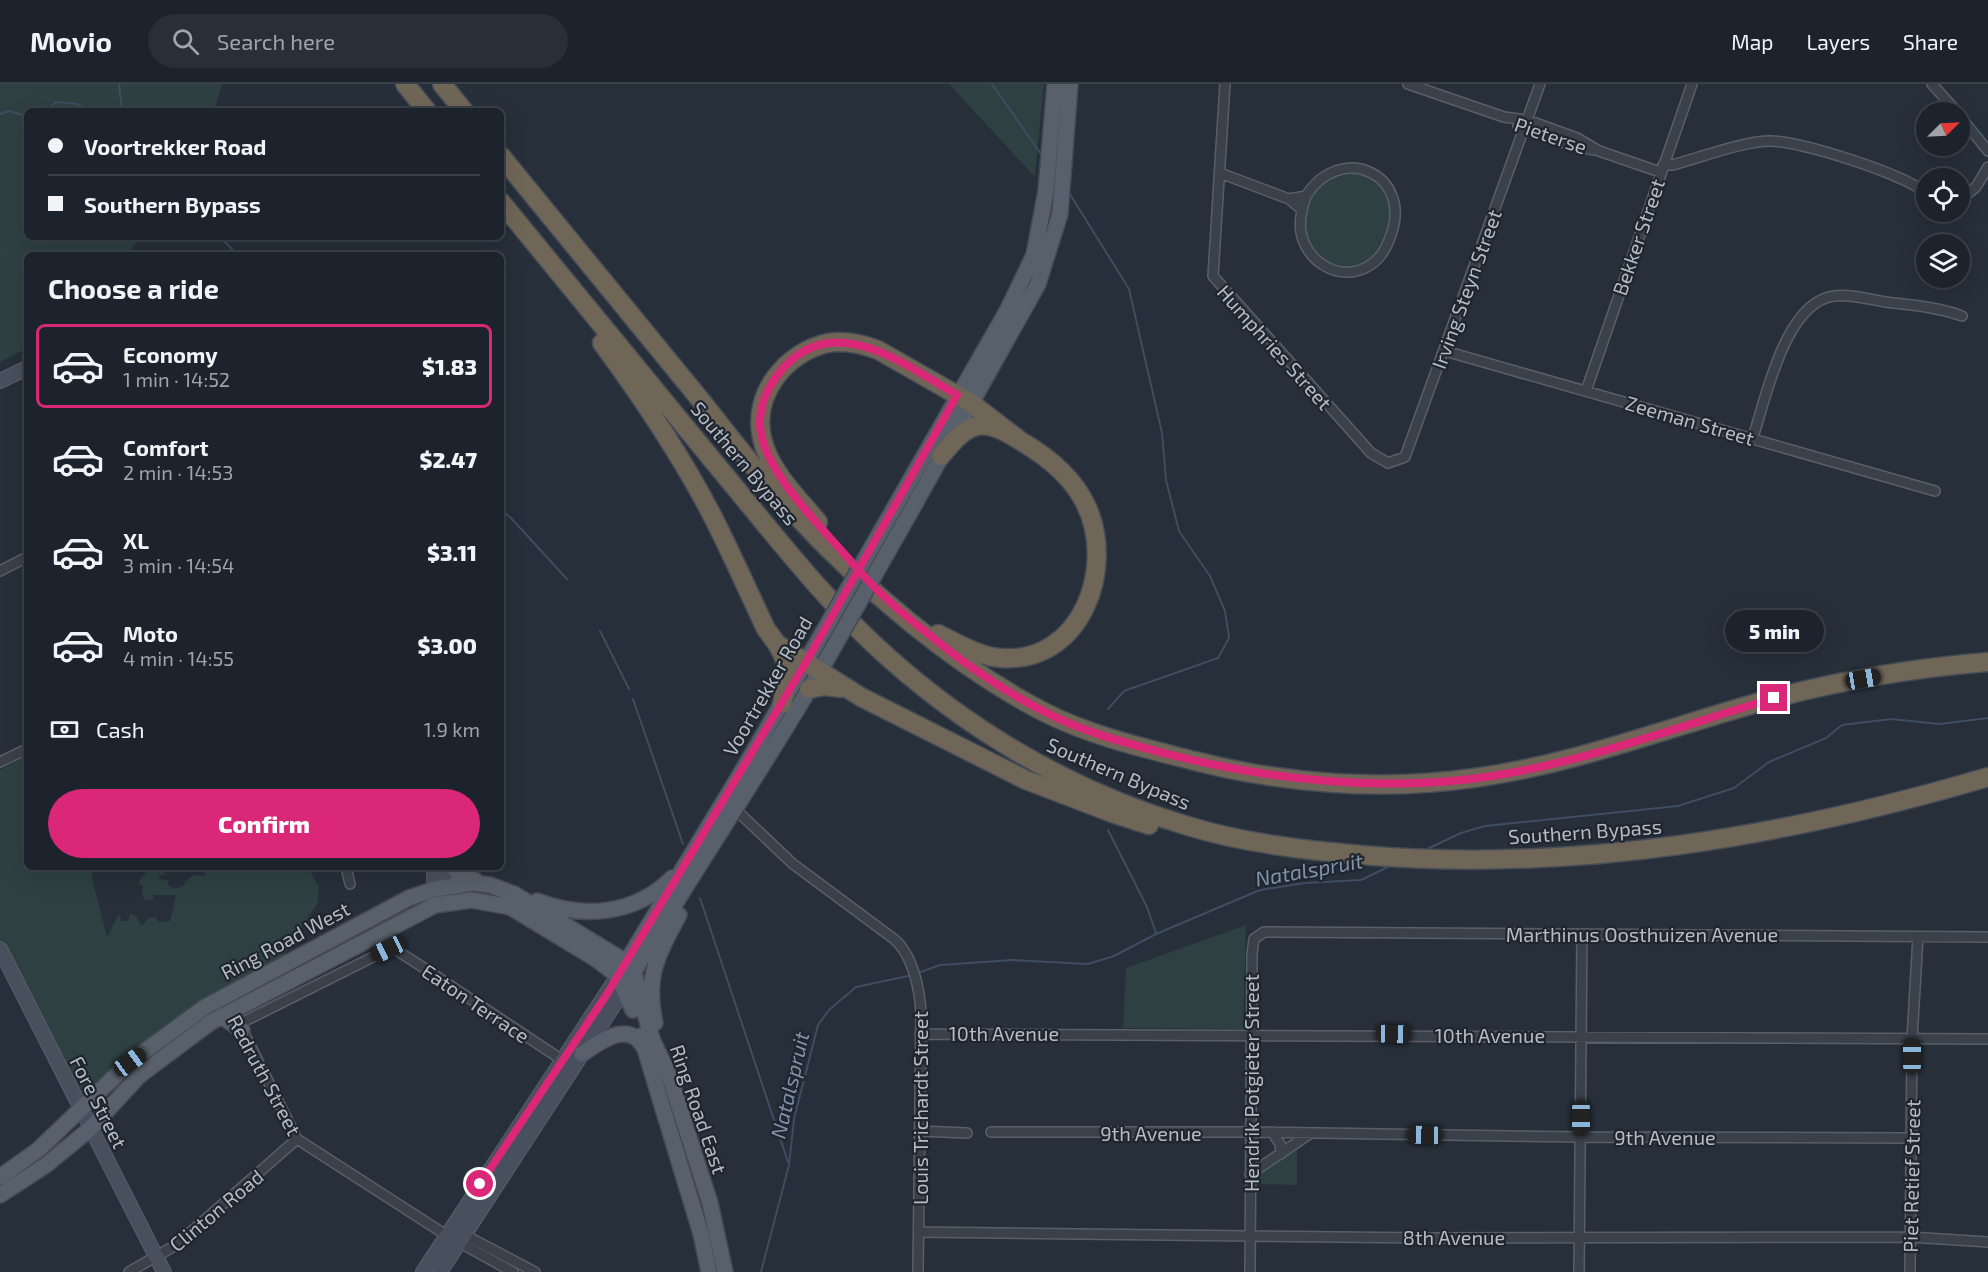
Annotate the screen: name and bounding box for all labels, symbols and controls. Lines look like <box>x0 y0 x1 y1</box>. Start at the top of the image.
search box <box>148 14 568 68</box>
text: Movio <box>30 24 112 58</box>
icon: search <box>169 25 202 58</box>
text: Search here <box>217 28 335 54</box>
text: Map <box>1731 29 1773 54</box>
text: Layers <box>1806 29 1870 54</box>
text: Share <box>1903 29 1958 54</box>
north arrow <box>1916 102 1970 156</box>
map controls <box>1916 102 1970 288</box>
street label: Pieterse <box>1512 111 1590 159</box>
text: Voortrekker Road <box>84 133 266 159</box>
button: locate <box>1916 168 1970 222</box>
street label: Bekker Street <box>1607 175 1669 298</box>
text: Southern Bypass <box>84 191 261 217</box>
street label: Irving Steyn Street <box>1426 206 1506 372</box>
button: layers <box>1916 234 1970 288</box>
text: Choose a ride <box>48 272 219 304</box>
street label: Humphries Street <box>1213 280 1338 415</box>
icon: car <box>51 339 105 393</box>
text: Economy <box>123 341 218 367</box>
text: $1.83 <box>422 353 477 379</box>
text: 1 min · 14:52 <box>123 367 230 391</box>
street label: Zeeman Street <box>1623 390 1758 450</box>
street label: Southern Bypass <box>686 396 804 530</box>
icon: car <box>51 432 105 486</box>
text: Comfort <box>123 434 208 460</box>
text: $2.47 <box>419 446 477 472</box>
text: 2 min · 14:53 <box>123 460 233 484</box>
icon: car <box>51 525 105 579</box>
text: XL <box>123 527 149 553</box>
text: $3.11 <box>427 539 477 565</box>
text: 3 min · 14:54 <box>123 553 234 577</box>
callout: 5 min <box>1724 611 1824 653</box>
street label: Voortrekker Road <box>717 612 817 760</box>
icon: car <box>51 618 105 672</box>
text: 5 min <box>1749 619 1800 643</box>
text: Moto <box>123 620 178 646</box>
text: $3.00 <box>417 632 477 658</box>
text: 4 min · 14:55 <box>123 646 234 670</box>
car <box>1844 667 1882 691</box>
route end <box>1760 684 1787 711</box>
icon: cash <box>48 713 81 746</box>
text: Cash <box>96 716 145 742</box>
text: 1.9 km <box>424 717 480 741</box>
street label: Southern Bypass <box>1043 732 1195 814</box>
button: Confirm <box>48 789 480 858</box>
street label: Southern Bypass <box>1507 814 1663 848</box>
water label: Natalspruit <box>1253 847 1365 891</box>
street label: Ring Road West <box>217 896 354 984</box>
street label: Marthinus Oosthuizen Avenue <box>1506 922 1778 946</box>
car <box>368 933 408 965</box>
street label: Eaton Terrace <box>418 958 534 1048</box>
street label: Hendrik Potgieter Street <box>1239 974 1263 1192</box>
street label: Redruth Street <box>223 1011 307 1140</box>
street label: Louis Trichardt Street <box>908 1011 932 1205</box>
street label: 10th Avenue <box>949 1021 1059 1045</box>
street label: 10th Avenue <box>1435 1023 1545 1047</box>
car <box>1376 1025 1412 1043</box>
water label: Natalspruit <box>765 1029 813 1141</box>
car <box>1903 1038 1921 1074</box>
street label: Ring Road East <box>666 1041 732 1177</box>
car <box>110 1044 150 1080</box>
street label: Fore Street <box>66 1052 133 1152</box>
street label: Piet Retief Street <box>1898 1099 1924 1253</box>
car <box>1572 1100 1590 1136</box>
street label: 9th Avenue <box>1100 1121 1202 1145</box>
street label: 9th Avenue <box>1614 1125 1716 1149</box>
car <box>1407 1126 1443 1144</box>
street label: Clinton Road <box>164 1164 268 1256</box>
route start <box>466 1170 493 1197</box>
street label: 8th Avenue <box>1403 1225 1505 1249</box>

